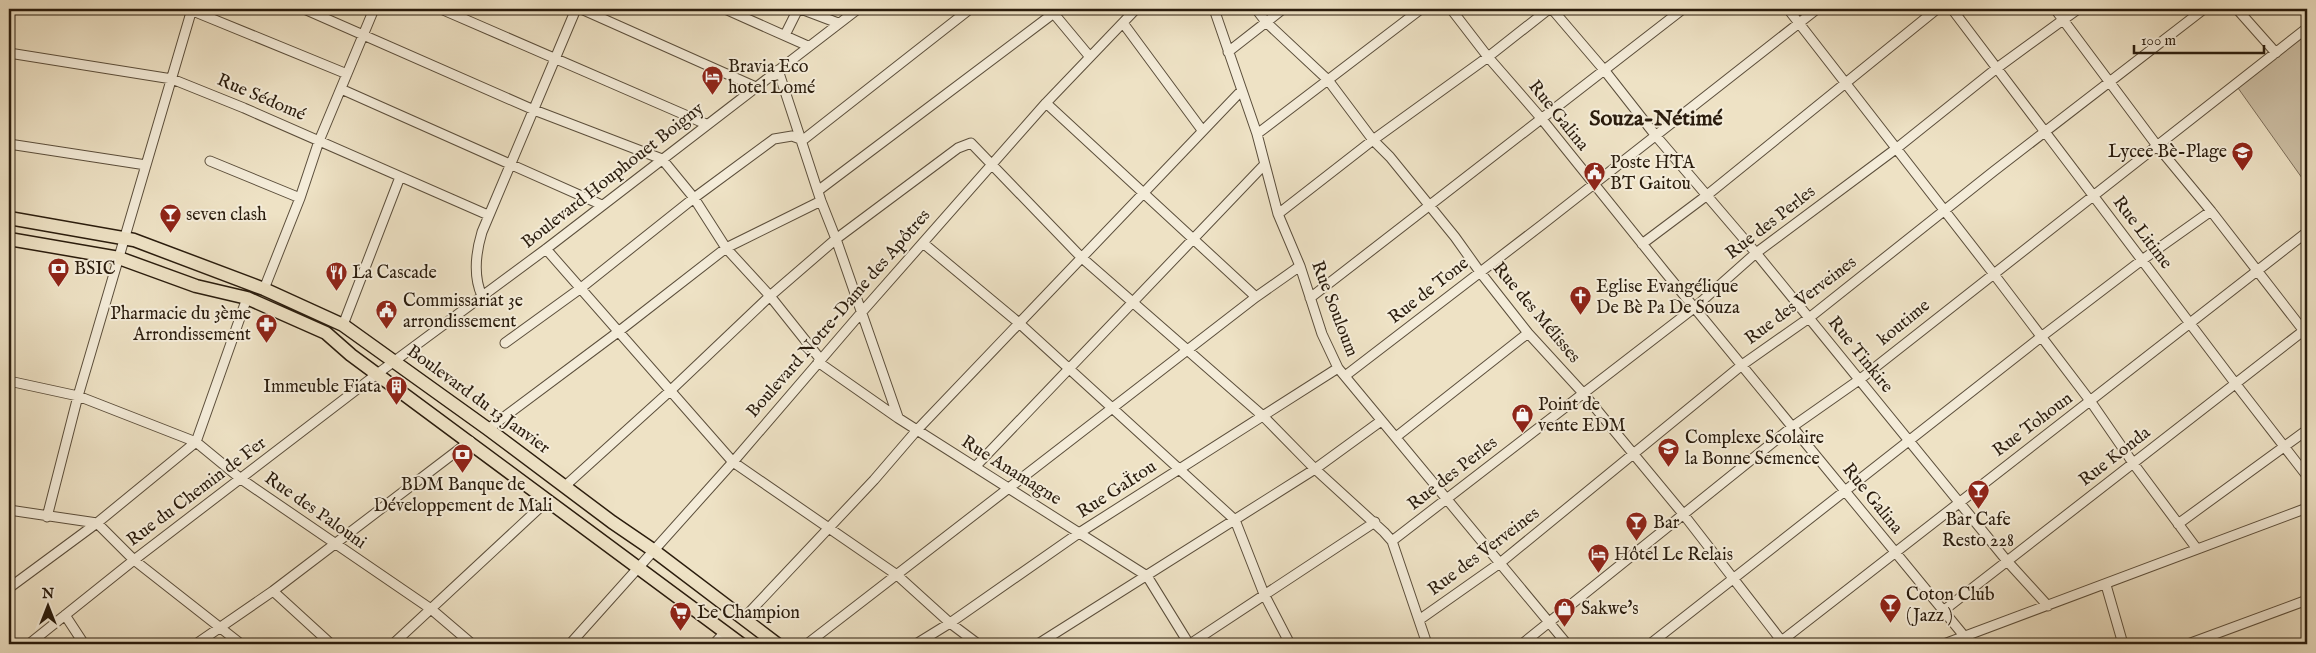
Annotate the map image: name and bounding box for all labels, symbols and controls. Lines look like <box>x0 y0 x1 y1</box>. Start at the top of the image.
scale bar <box>2134 22 2264 54</box>
text: 100 m <box>2141 31 2177 50</box>
place label: Bravia Eco hotel Lomé <box>728 56 815 100</box>
hotel icon: Bravia Eco hotel Lomé <box>700 65 724 96</box>
street label: Rue Sédomé <box>213 69 309 127</box>
street label: Rue Galina <box>1523 76 1594 156</box>
street label: Boulevard Houphouet Boigny <box>517 98 709 254</box>
district label: Souza-Nétimé <box>1589 105 1723 133</box>
school or university icon: Lycee Bè-Plage <box>2231 140 2255 171</box>
place label: Lycee Bè-Plage <box>2108 141 2227 164</box>
place label: Poste HTA BT Gaitou <box>1610 152 1696 196</box>
public building icon: Poste HTA BT Gaitou <box>1582 161 1606 192</box>
street label: Rue des Perles <box>1721 181 1821 265</box>
street label: Rue Litime <box>2107 192 2177 274</box>
bar icon: seven clash <box>158 203 182 234</box>
place label: seven clash <box>186 204 267 227</box>
street label: Boulevard Notre-Dame des Apôtres <box>742 205 936 423</box>
street label: Rue des Verveines <box>1741 251 1861 351</box>
street label: Rue de Tone <box>1384 252 1474 330</box>
bank icon: BSIC <box>46 257 70 288</box>
place label: BSIC <box>74 258 116 281</box>
street label: Rue Souloum <box>1305 258 1363 360</box>
street label: Rue des Mélisses <box>1487 258 1585 368</box>
restaurant icon: La Cascade <box>324 261 348 292</box>
place label: La Cascade <box>352 262 437 285</box>
place label: Eglise Evangélique De Bè Pa De Souza <box>1596 276 1740 320</box>
church icon: Eglise Evangélique De Bè Pa De Souza <box>1568 285 1592 316</box>
place label: Commissariat 3e arrondissement <box>403 290 523 334</box>
street label: koutime <box>1873 295 1935 351</box>
public building icon: Commissariat 3e arrondissement <box>375 299 399 330</box>
place label: Pharmacie du 3ème Arrondissement <box>110 303 251 347</box>
pharmacy icon: Pharmacie du 3ème Arrondissement <box>255 312 279 343</box>
street label: Rue Tinkire <box>1822 312 1898 398</box>
street label: Boulevard du 13 Janvier <box>402 340 555 460</box>
building icon: Immeuble Fiata <box>385 375 409 406</box>
place label: Immeuble Fiata <box>263 376 381 399</box>
street label: Rue Tohoun <box>1988 387 2078 463</box>
place label: Point de vente EDM <box>1538 394 1626 438</box>
shop icon: Point de vente EDM <box>1510 403 1534 434</box>
street label: Rue Konda <box>2075 422 2156 492</box>
place label: Complexe Scolaire la Bonne Semence <box>1685 427 1824 471</box>
street label: Rue Anamagne <box>957 431 1065 511</box>
street label: Rue du Chemin de Fer <box>123 432 272 552</box>
street label: Rue des Perles <box>1403 432 1503 516</box>
school or university icon: Complexe Scolaire la Bonne Semence <box>1657 436 1681 467</box>
bank icon: BDM Banque de Développement de Mali <box>451 443 475 474</box>
street label: Rue GaÏtou <box>1072 455 1161 524</box>
street label: Rue Galina <box>1837 459 1908 539</box>
street label: Rue des Palouni <box>259 467 371 555</box>
place label: BDM Banque de Développement de Mali <box>373 474 553 518</box>
bar icon: Bar Cafe Resto 228 <box>1966 478 1990 509</box>
street label: Rue des Verveines <box>1424 502 1544 602</box>
place label: Bar Cafe Resto 228 <box>1942 509 2014 553</box>
bar icon: Bar <box>1625 511 1649 542</box>
place label: Bar <box>1653 512 1680 535</box>
hotel icon: Hôtel Le Relais <box>1586 543 1610 574</box>
place label: Hôtel Le Relais <box>1614 544 1733 567</box>
north arrow <box>22 580 72 630</box>
place label: Coton Club (Jazz ) <box>1906 584 1995 628</box>
text: N <box>41 585 54 603</box>
bar icon: Coton Club (Jazz ) <box>1878 593 1902 624</box>
shop icon: Sakwe's <box>1553 597 1577 628</box>
place label: Sakwe's <box>1581 598 1639 621</box>
supermarket icon: Le Champion <box>669 601 693 632</box>
place label: Le Champion <box>697 602 800 625</box>

